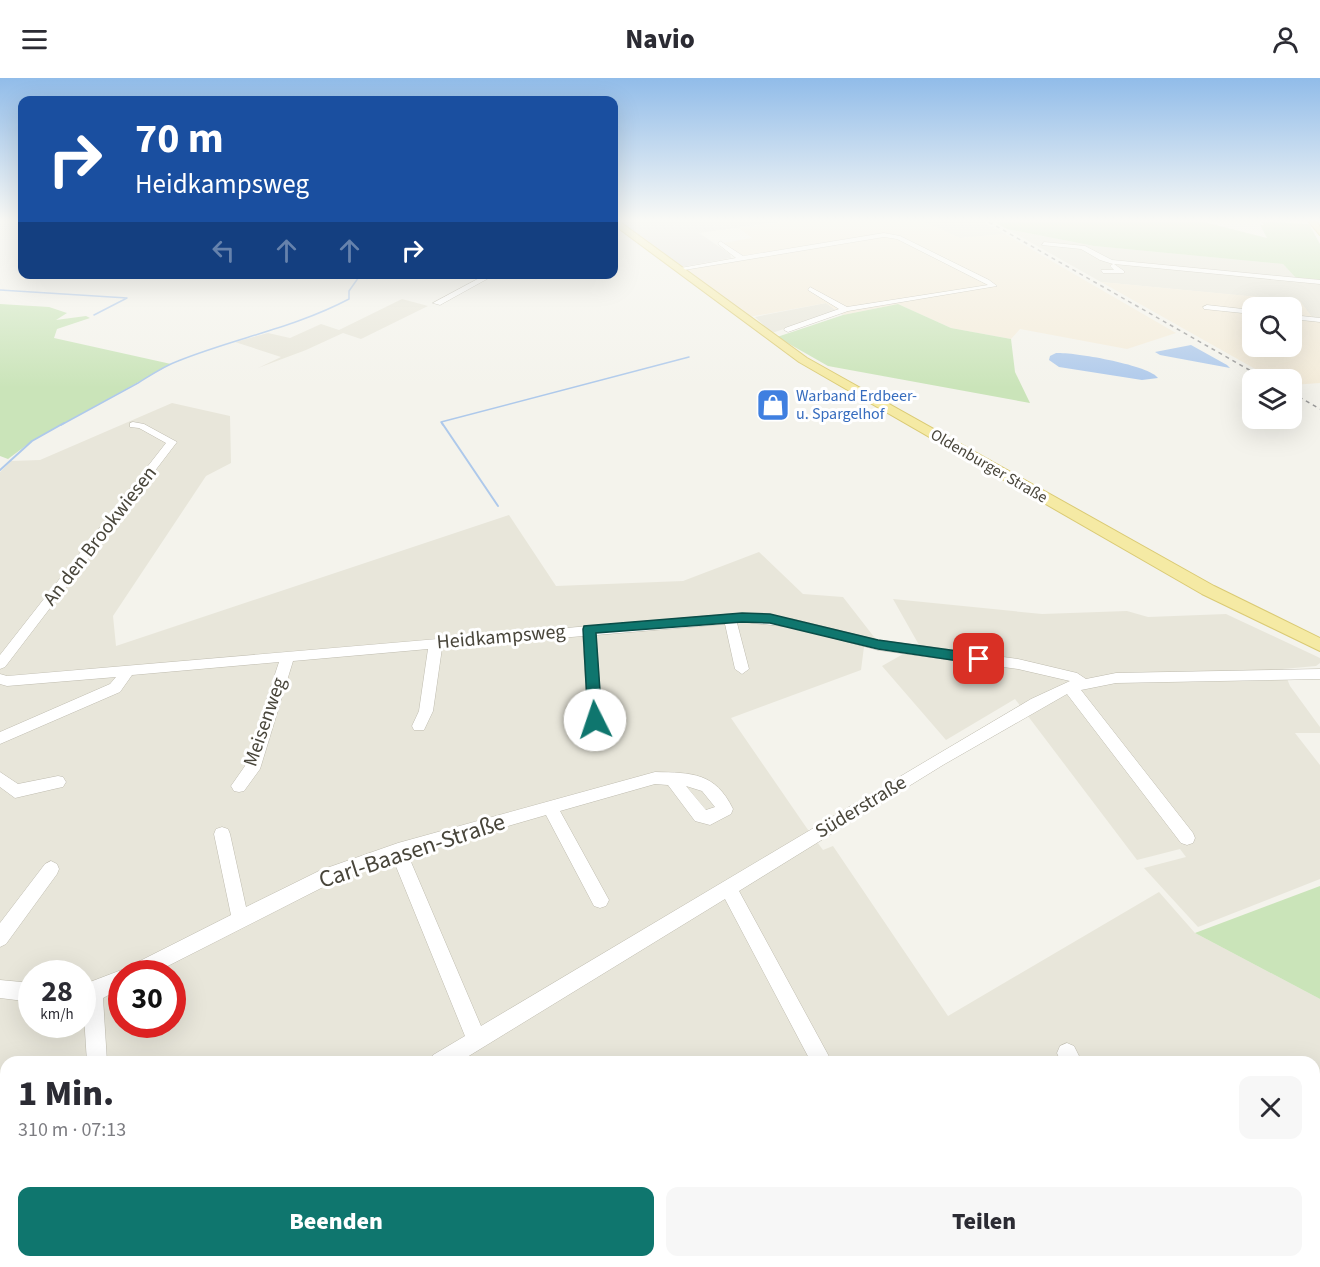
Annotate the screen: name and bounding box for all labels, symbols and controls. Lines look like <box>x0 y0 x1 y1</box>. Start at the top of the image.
text: Navio <box>625 20 695 59</box>
icon: menu <box>18 23 51 56</box>
icon: person <box>1269 23 1302 56</box>
text: 70 m <box>135 109 224 169</box>
icon: right <box>36 120 114 198</box>
text: Heidkampsweg <box>135 165 309 204</box>
icon: left <box>207 234 240 267</box>
icon: ahead <box>270 234 303 267</box>
icon: ahead <box>333 234 366 267</box>
icon: right <box>396 234 429 267</box>
map controls <box>1242 297 1302 429</box>
button: search <box>1242 297 1302 357</box>
button: layers <box>1242 369 1302 429</box>
place label: Warband Erdbeer- u. Spargelhof <box>796 385 917 425</box>
shop icon: Warband Erdbeer- u. Spargelhof <box>755 387 791 423</box>
street label: Oldenburger Straße <box>926 424 1052 508</box>
street label: An den Brookwiesen <box>37 460 163 612</box>
street label: Heidkampsweg <box>436 617 566 657</box>
pin <box>953 633 1004 684</box>
icon: arrive <box>962 642 995 675</box>
street label: Meisenweg <box>237 674 293 770</box>
position arrow <box>563 688 627 752</box>
street label: Süderstraße <box>810 769 912 845</box>
street label: Carl-Baasen-Straße <box>314 804 510 898</box>
speed limit sign: 30 <box>108 960 186 1038</box>
text: 28 <box>41 970 73 1013</box>
text: km/h <box>40 1004 74 1025</box>
text: 1 Min. <box>18 1068 114 1119</box>
button: close <box>1239 1076 1302 1139</box>
text: 310 m · 07:13 <box>18 1116 126 1144</box>
button: Beenden <box>18 1187 654 1256</box>
button: Teilen <box>666 1187 1302 1256</box>

